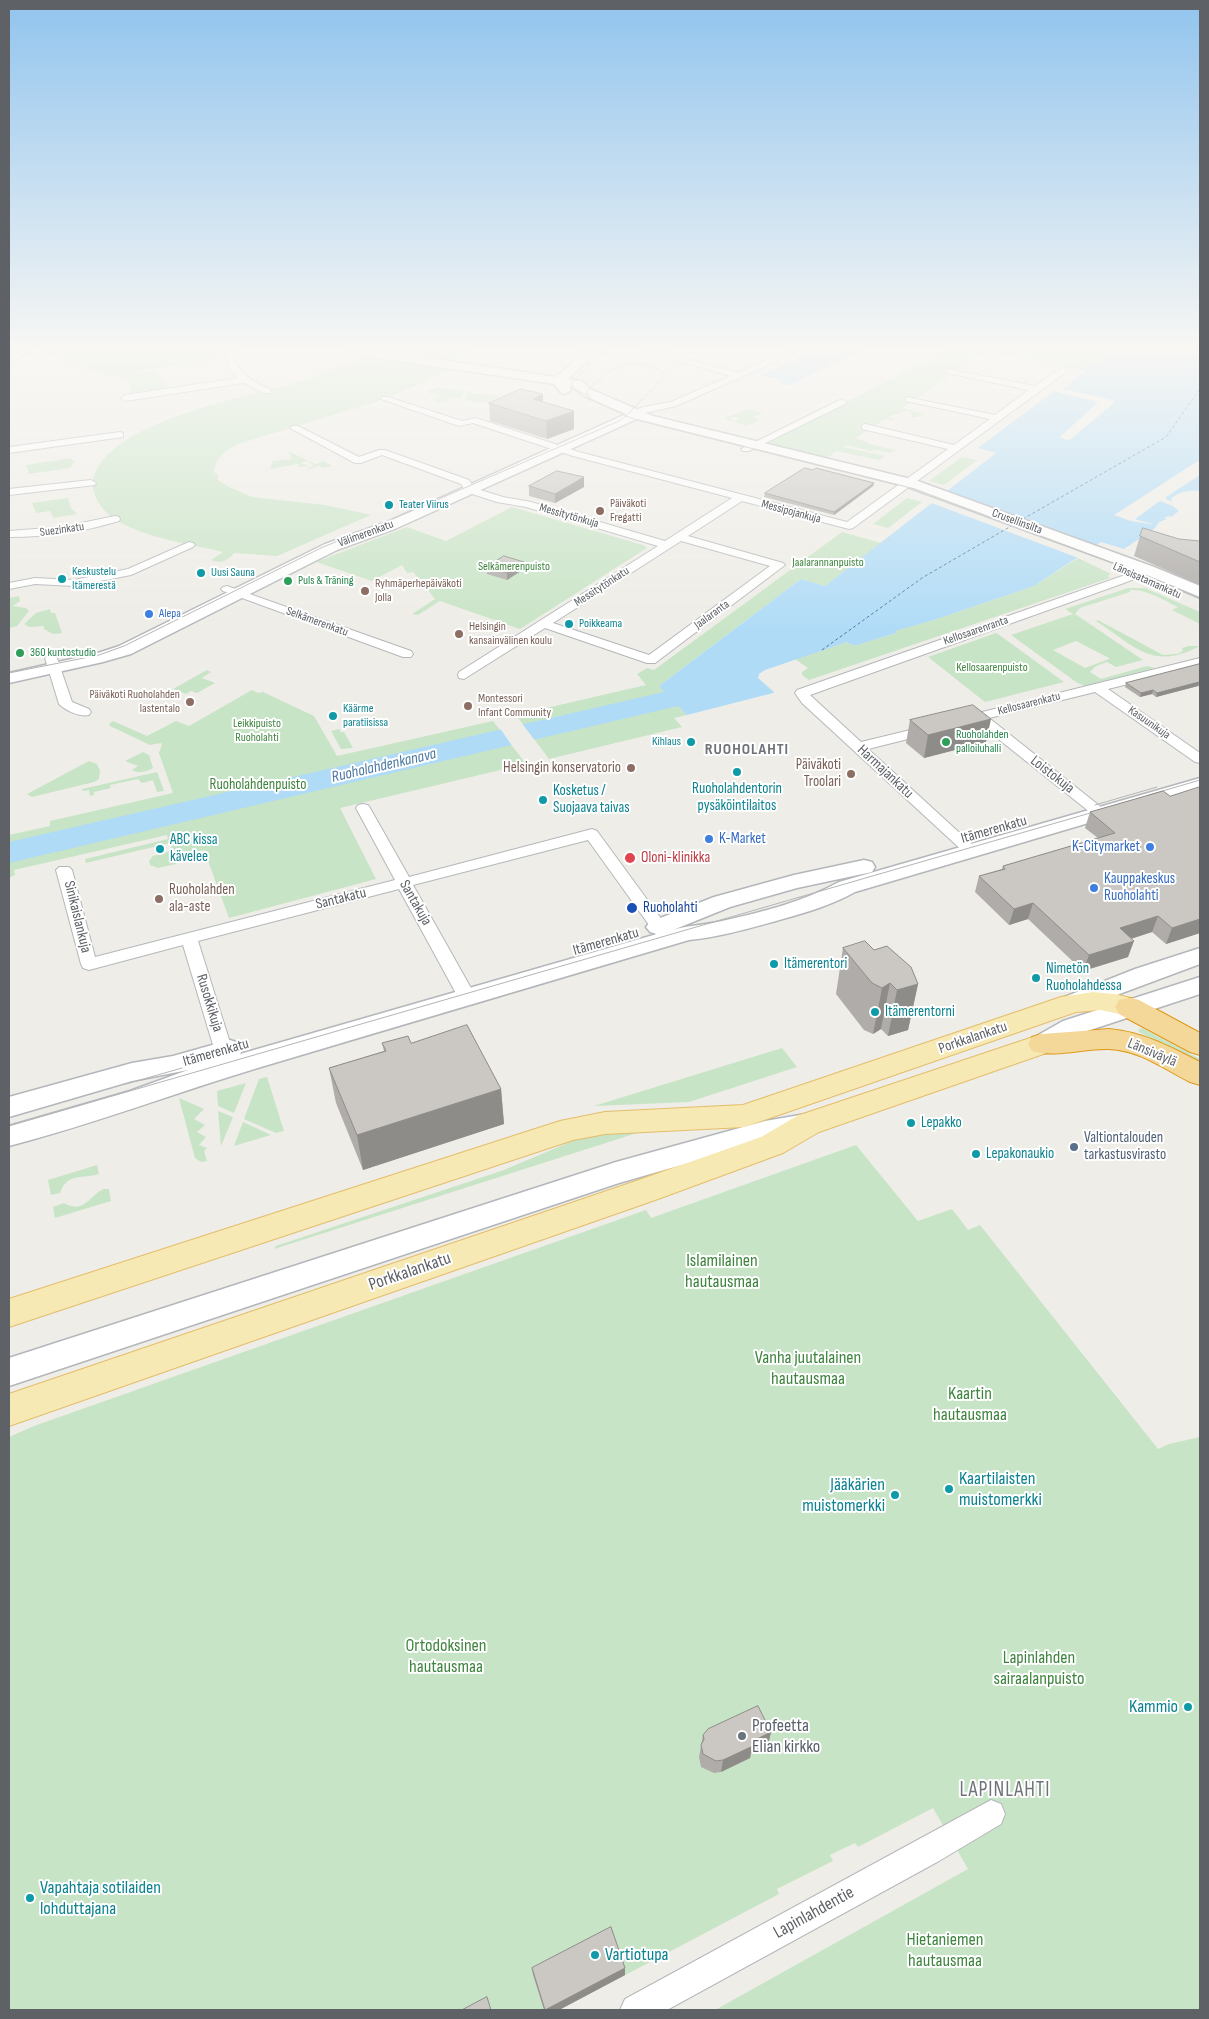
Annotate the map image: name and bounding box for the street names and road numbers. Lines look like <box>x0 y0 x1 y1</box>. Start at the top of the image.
street label: Messipojankuja <box>760 497 822 527</box>
street label: Messitytönkuja <box>538 501 600 531</box>
street label: Crusellinsilta <box>990 506 1044 538</box>
street label: Välimerenkatu <box>336 517 396 551</box>
street label: Suezinkatu <box>39 520 85 540</box>
street label: Länsisatamankatu <box>1111 560 1183 602</box>
street label: Messitytönkatu <box>572 564 632 610</box>
street label: Jaalaranta <box>692 597 732 633</box>
street label: Selkämerenkatu <box>284 604 350 640</box>
street label: Kellosaarenranta <box>942 613 1010 649</box>
street label: Kellosaarenkatu <box>996 689 1062 719</box>
street label: Kasuunikuja <box>1125 703 1173 743</box>
street label: Harmajankatu <box>853 741 917 803</box>
street label: Loistokuja <box>1026 752 1078 798</box>
street label: Itämerenkatu <box>959 812 1029 848</box>
street label: Santakuja <box>395 877 435 929</box>
street label: Sinikaislankuja <box>59 879 95 955</box>
street label: Santakatu <box>314 884 368 914</box>
street label: Itämerenkatu <box>571 924 641 960</box>
street label: Rusokkikuja <box>192 972 226 1034</box>
street label: Porkkalankatu <box>936 1018 1010 1058</box>
street label: Itämerenkatu <box>181 1035 251 1071</box>
street label: Länsiväylä <box>1125 1035 1179 1071</box>
street label: Porkkalankatu <box>366 1248 454 1296</box>
street label: Lapinlahdentie <box>770 1882 858 1944</box>

